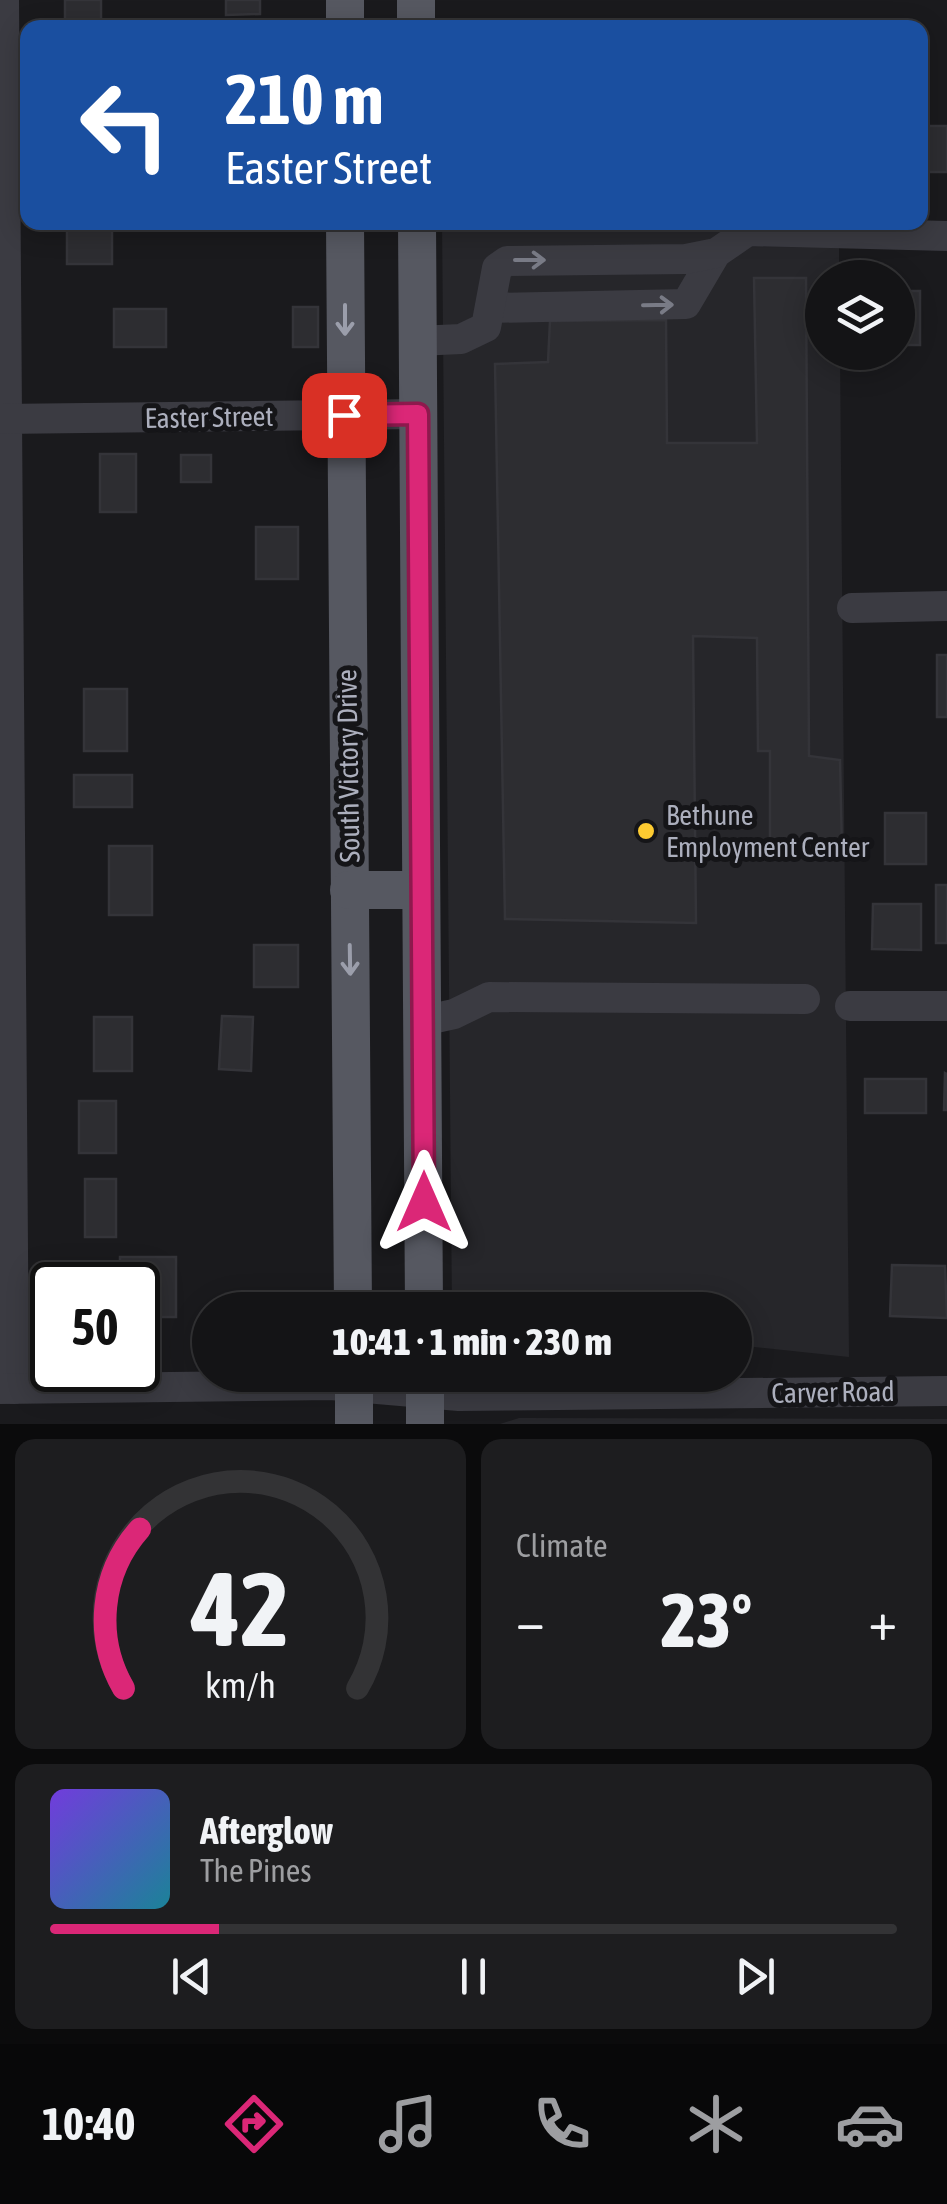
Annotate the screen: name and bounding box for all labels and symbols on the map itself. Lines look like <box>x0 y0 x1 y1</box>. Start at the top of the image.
one-way arrow <box>514 251 546 270</box>
one-way arrow <box>640 296 673 314</box>
one-way arrow <box>335 303 354 335</box>
pin <box>302 373 387 458</box>
street label: Easter Street <box>144 400 274 434</box>
street label: South Victory Drive <box>330 669 366 863</box>
place label: Bethune Employment Center <box>666 799 870 863</box>
marker: Bethune Employment Center <box>635 820 657 842</box>
one-way arrow <box>340 943 359 975</box>
position arrow <box>372 1150 476 1254</box>
speed limit sign: 50 <box>30 1262 160 1392</box>
street label: Carver Road <box>771 1375 895 1409</box>

